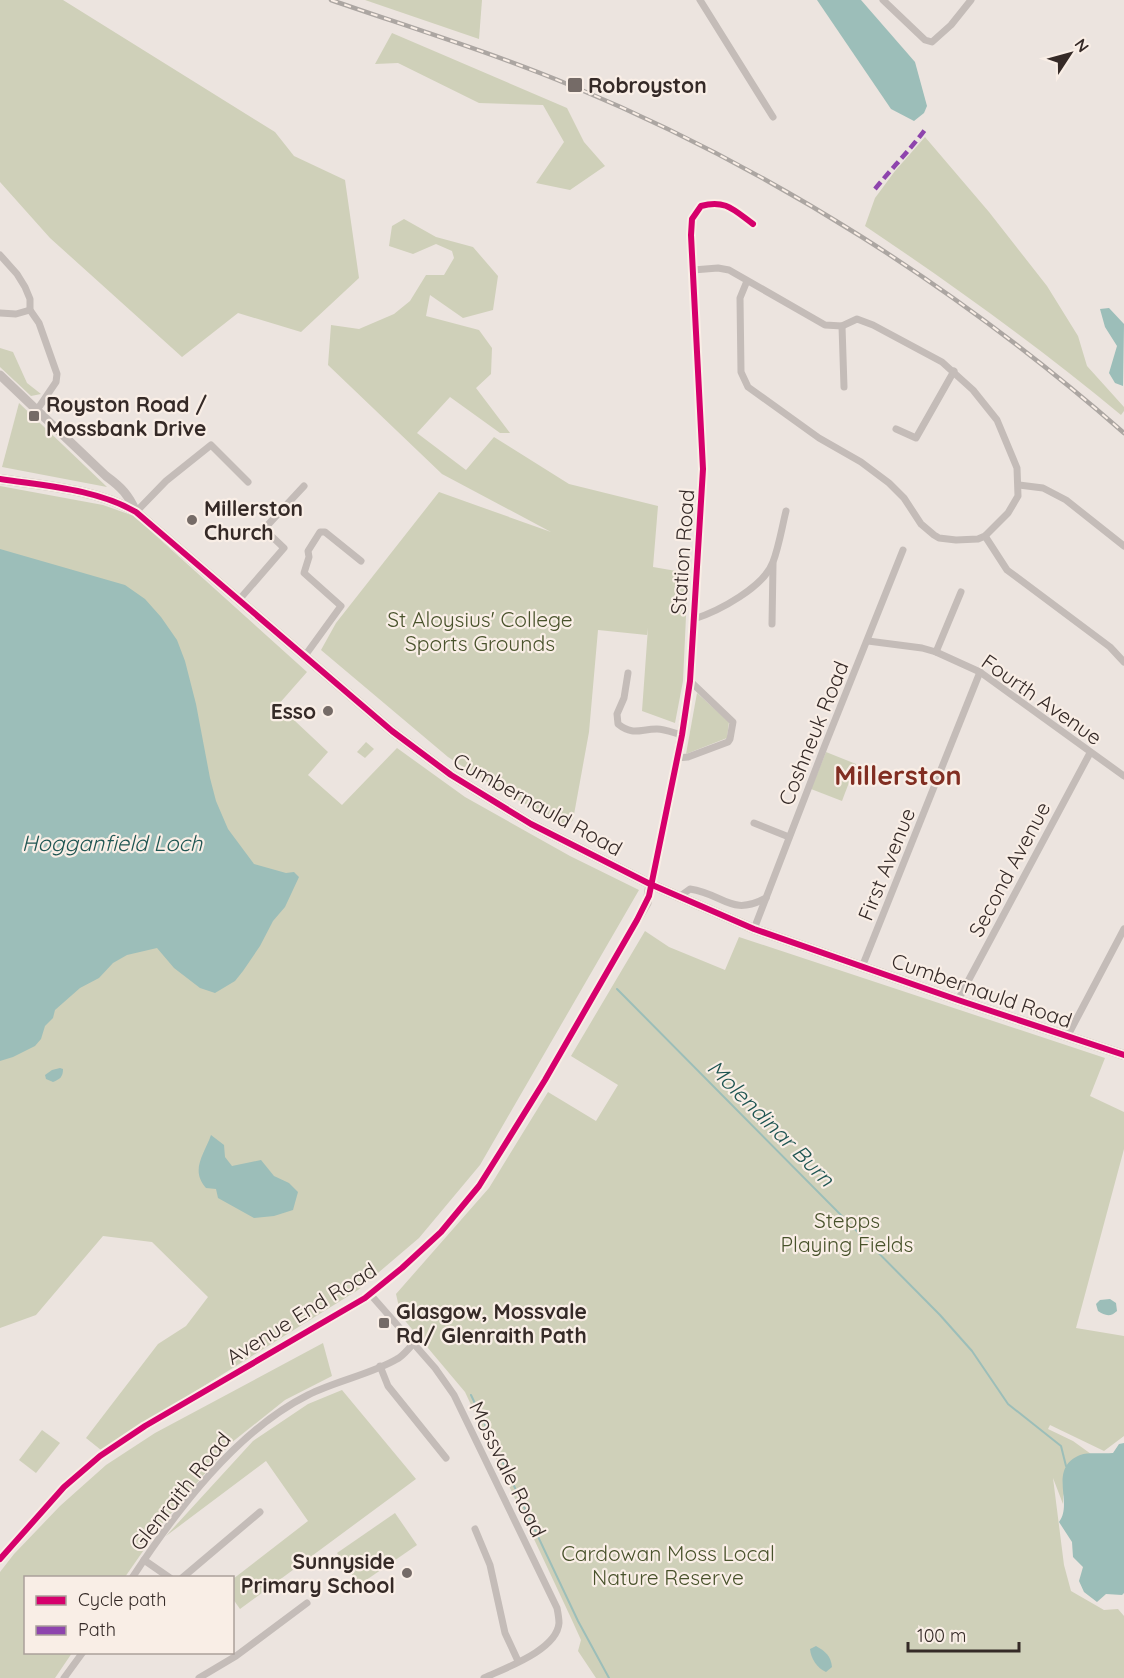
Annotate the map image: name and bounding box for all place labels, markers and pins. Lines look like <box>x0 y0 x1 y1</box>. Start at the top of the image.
place label: Robroyston <box>588 72 707 98</box>
marker: Robroyston <box>566 76 584 94</box>
place label: Royston Road / Mossbank Drive <box>46 391 207 441</box>
marker: Royston Road / Mossbank Drive <box>27 409 41 423</box>
place label: Millerston Church <box>204 495 303 545</box>
marker: Millerston Church <box>185 513 199 527</box>
place label: Esso <box>271 698 316 724</box>
marker: Esso <box>321 704 335 718</box>
place label: Glasgow, Mossvale Rd/ Glenraith Path <box>396 1298 587 1348</box>
marker: Glasgow, Mossvale Rd/ Glenraith Path <box>377 1316 391 1330</box>
place label: Sunnyside Primary School <box>241 1548 395 1598</box>
marker: Sunnyside Primary School <box>400 1566 414 1580</box>

